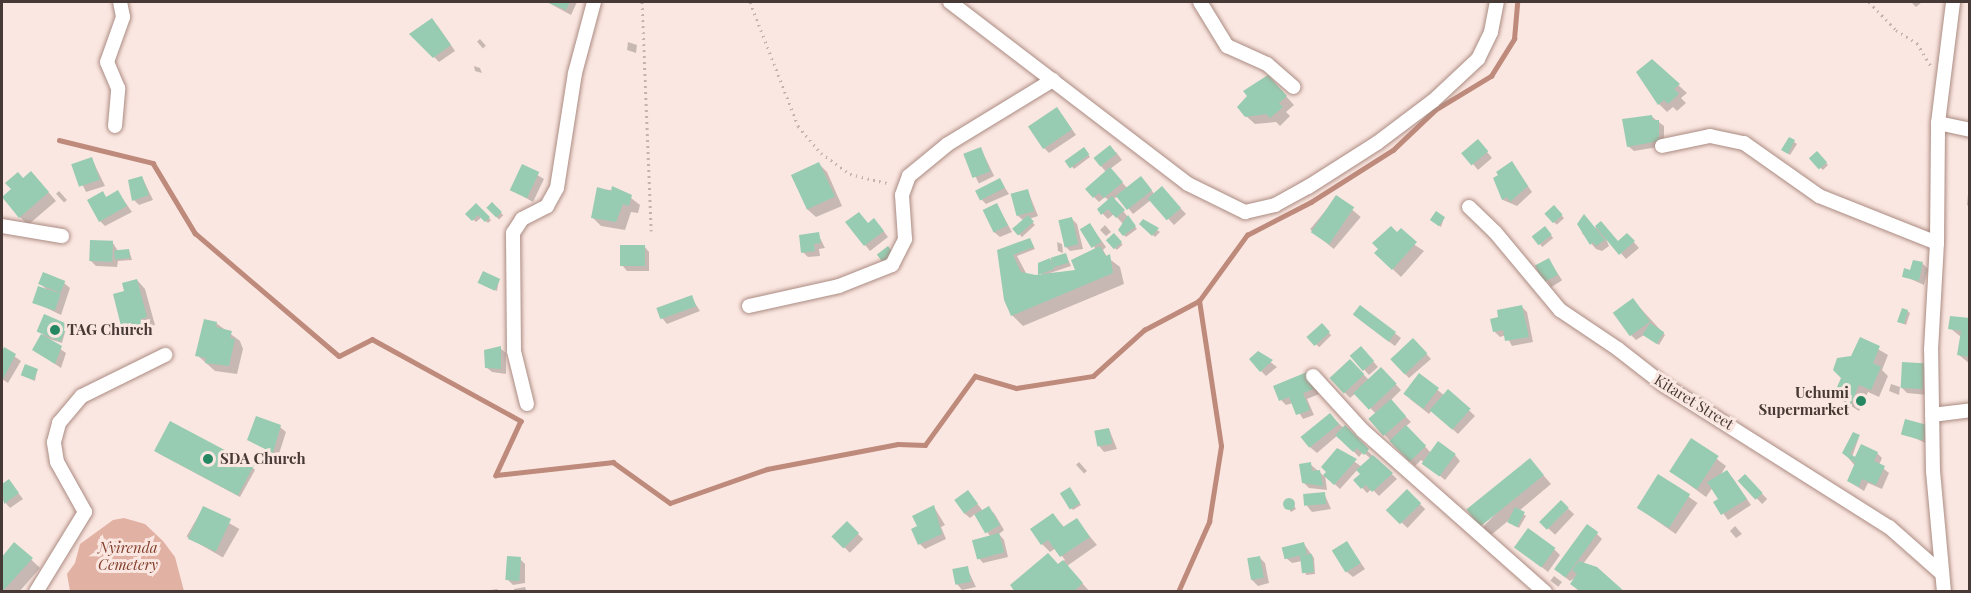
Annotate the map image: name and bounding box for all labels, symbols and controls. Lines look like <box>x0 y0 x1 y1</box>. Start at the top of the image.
place label: TAG Church <box>67 321 153 339</box>
marker: TAG Church <box>48 323 62 337</box>
street label: Kitaret Street <box>1651 370 1737 434</box>
place label: Uchumi Supermarket <box>1758 383 1849 418</box>
marker: Uchumi Supermarket <box>1854 394 1868 408</box>
place label: SDA Church <box>220 450 306 468</box>
marker: SDA Church <box>201 452 215 466</box>
park label: Nyirenda Cemetery <box>98 538 158 573</box>

